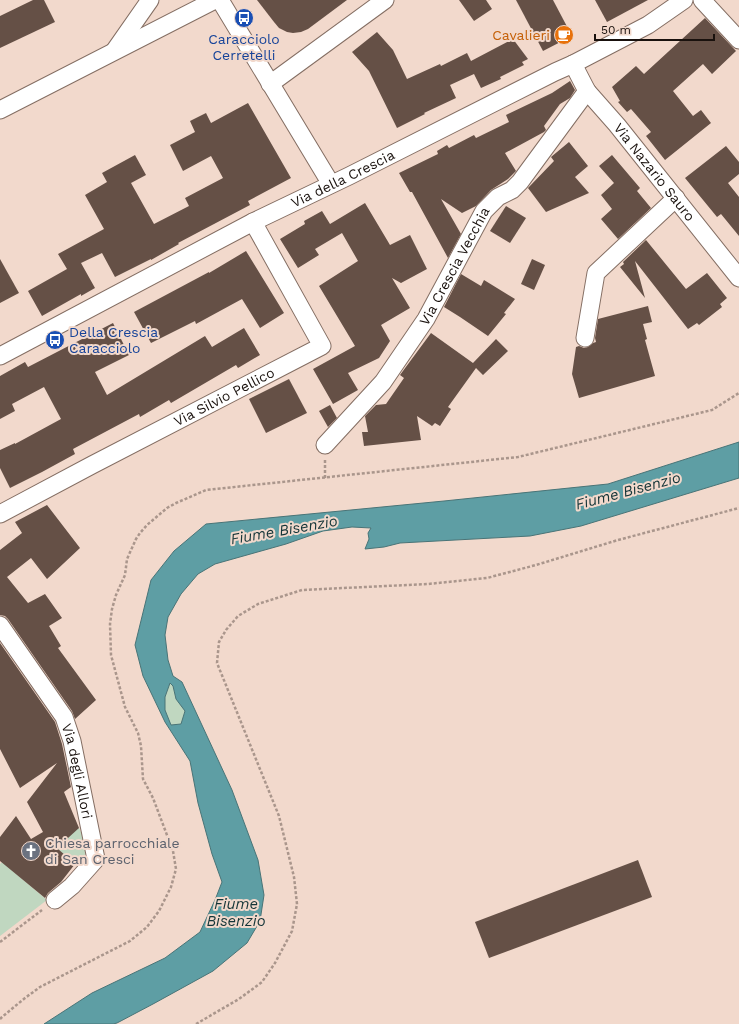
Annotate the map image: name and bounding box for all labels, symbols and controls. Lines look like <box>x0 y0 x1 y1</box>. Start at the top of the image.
bus stop icon: Caracciolo Cerretelli <box>233 7 255 29</box>
scale bar <box>595 16 714 42</box>
text: 50 m <box>601 23 631 37</box>
cafe icon: Cavalieri <box>553 24 575 46</box>
place label: Cavalieri <box>492 27 550 43</box>
place label: Caracciolo Cerretelli <box>208 31 280 63</box>
street label: Via Nazario Sauro <box>611 120 698 224</box>
street label: Via della Crescia <box>288 146 397 211</box>
street label: Via Crescia Vecchia <box>416 204 493 328</box>
place label: Della Crescia Caracciolo <box>69 324 158 356</box>
bus stop icon: Della Crescia Caracciolo <box>44 329 66 351</box>
street label: Via Silvio Pellico <box>171 364 277 429</box>
water label: Fiume Bisenzio <box>573 468 683 514</box>
water label: Fiume Bisenzio <box>229 512 339 548</box>
street label: Via degli Allori <box>59 721 96 820</box>
place label: Chiesa parrocchiale di San Cresci <box>45 835 179 867</box>
church icon: Chiesa parrocchiale di San Cresci <box>20 840 42 862</box>
water label: Fiume Bisenzio <box>206 895 266 930</box>

